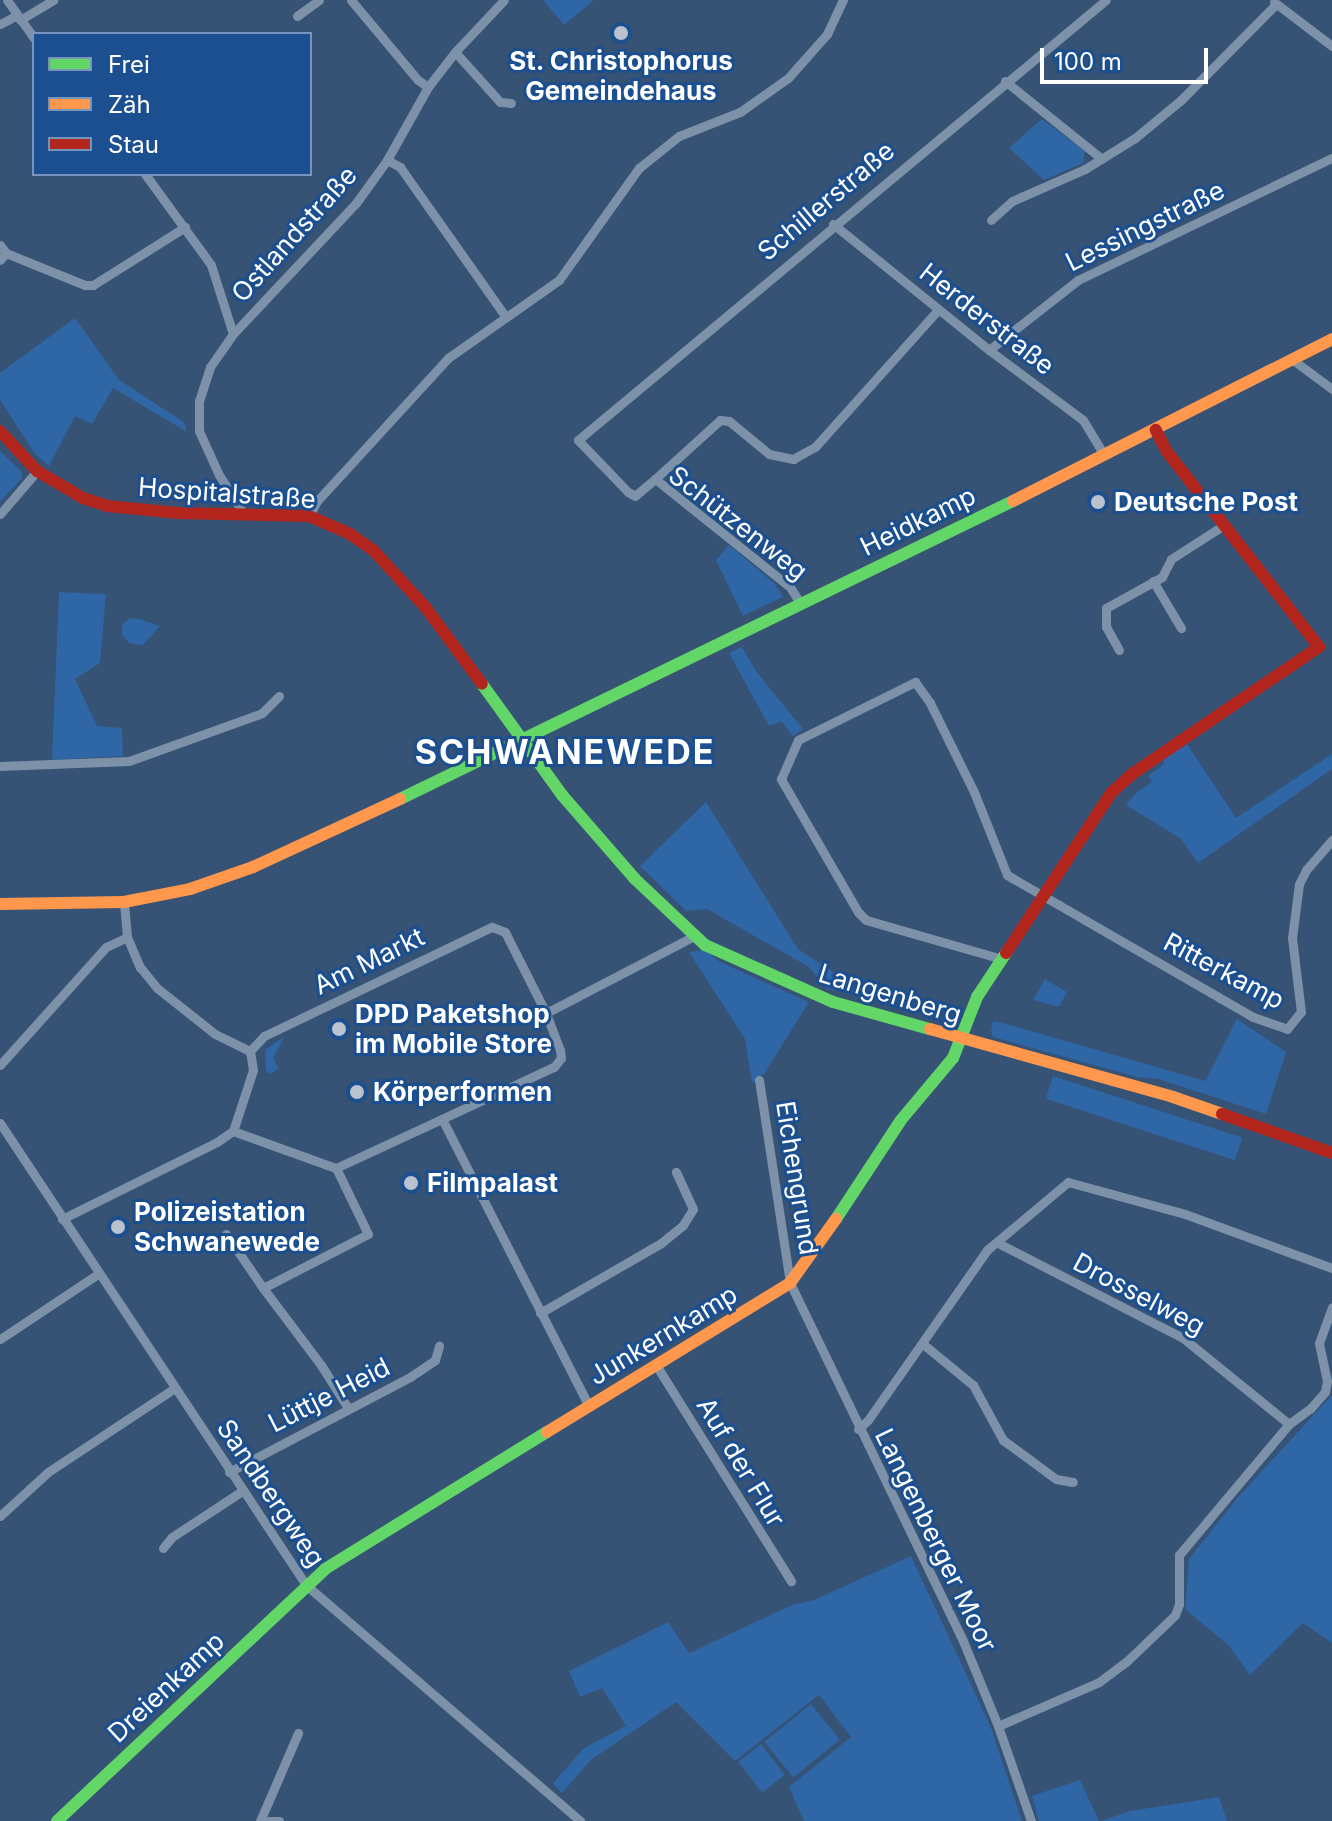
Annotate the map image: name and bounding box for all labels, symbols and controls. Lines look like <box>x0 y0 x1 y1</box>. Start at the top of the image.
marker: St. Christophorus Gemeindehaus <box>612 24 630 42</box>
legend <box>32 32 312 176</box>
scale bar <box>1044 32 1212 82</box>
place label: St. Christophorus Gemeindehaus <box>509 45 733 106</box>
text: 100 m <box>1054 47 1122 76</box>
text: Frei <box>108 50 150 79</box>
text: Zäh <box>108 90 151 119</box>
text: Stau <box>108 130 159 159</box>
street label: Schillerstraße <box>751 135 901 267</box>
street label: Ostlandstraße <box>225 160 363 308</box>
street label: Lessingstraße <box>1061 174 1229 278</box>
street label: Herderstraße <box>913 257 1061 381</box>
street label: Schützenweg <box>663 459 813 587</box>
street label: Hospitalstraße <box>137 471 317 515</box>
street label: Heidkamp <box>855 480 981 562</box>
place label: Deutsche Post <box>1114 486 1298 518</box>
marker: Deutsche Post <box>1089 493 1107 511</box>
district label: SCHWANEWEDE <box>415 732 715 772</box>
street label: Am Markt <box>309 921 429 1001</box>
street label: Ritterkamp <box>1158 926 1290 1016</box>
street label: Langenberg <box>815 958 965 1030</box>
place label: DPD Paketshop im Mobile Store <box>355 998 552 1060</box>
marker: DPD Paketshop im Mobile Store <box>330 1020 348 1038</box>
place label: Körperformen <box>373 1076 552 1108</box>
marker: Körperformen <box>348 1083 366 1101</box>
street label: Eichengrund <box>769 1099 825 1257</box>
place label: Filmpalast <box>427 1167 558 1199</box>
marker: Filmpalast <box>402 1174 420 1192</box>
place label: Polizeistation Schwanewede <box>134 1196 320 1258</box>
marker: Polizeistation Schwanewede <box>109 1218 127 1236</box>
street label: Drosselweg <box>1068 1246 1210 1342</box>
street label: Junkernkamp <box>583 1278 743 1392</box>
street label: Lüttje Heid <box>263 1351 395 1439</box>
street label: Auf der Flur <box>690 1392 792 1532</box>
street label: Sandbergweg <box>210 1413 332 1573</box>
street label: Langenberger Moor <box>868 1423 1004 1657</box>
street label: Dreienkamp <box>101 1625 231 1749</box>

